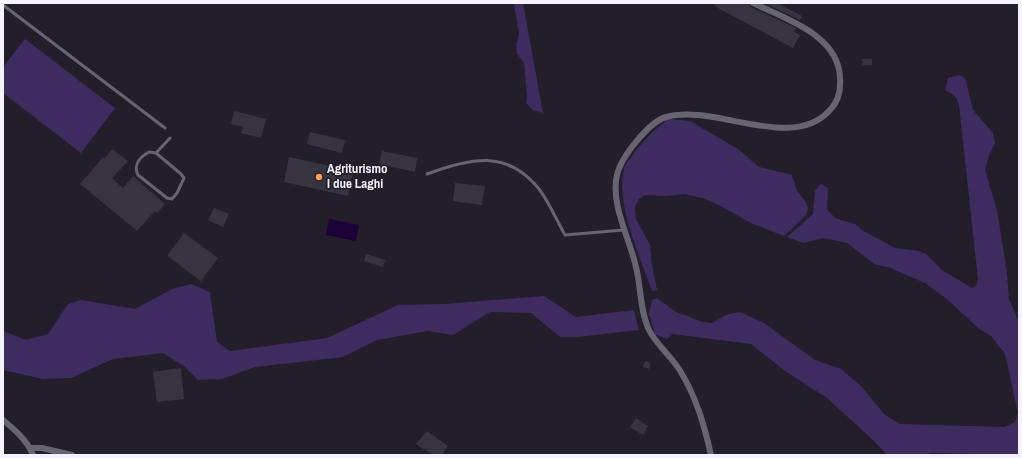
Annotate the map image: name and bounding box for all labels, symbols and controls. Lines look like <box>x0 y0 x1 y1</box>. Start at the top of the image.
place label: Agriturismo I due Laghi <box>327 162 387 193</box>
marker: Agriturismo I due Laghi <box>314 172 324 182</box>

